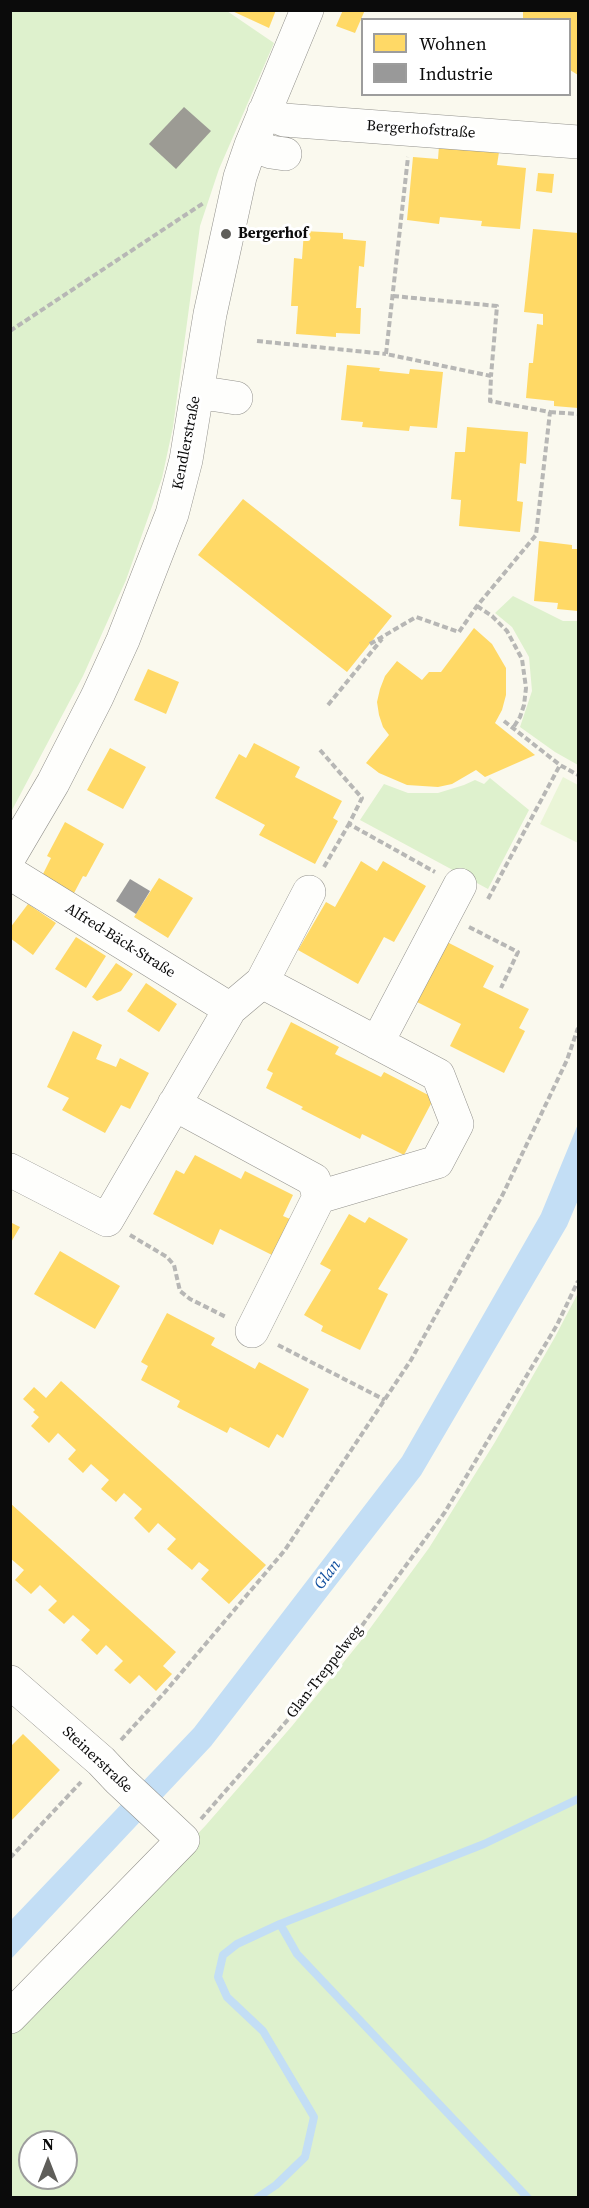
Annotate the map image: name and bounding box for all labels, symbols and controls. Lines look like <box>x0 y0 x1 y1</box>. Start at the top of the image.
legend <box>361 18 571 96</box>
text: Wohnen <box>419 31 487 56</box>
text: Industrie <box>419 61 493 86</box>
street label: Bergerhofstraße <box>366 117 476 143</box>
place label: Bergerhof <box>238 225 308 243</box>
marker: Bergerhof <box>219 227 233 241</box>
street label: Kendlerstraße <box>169 395 205 491</box>
street label: Alfred-Bäck-Straße <box>62 900 178 982</box>
water label: Glan <box>311 1556 345 1594</box>
street label: Glan-Treppelweg <box>283 1622 367 1722</box>
street label: Steinerstraße <box>58 1723 136 1797</box>
north arrow <box>18 2130 78 2190</box>
text: N <box>42 2133 54 2155</box>

